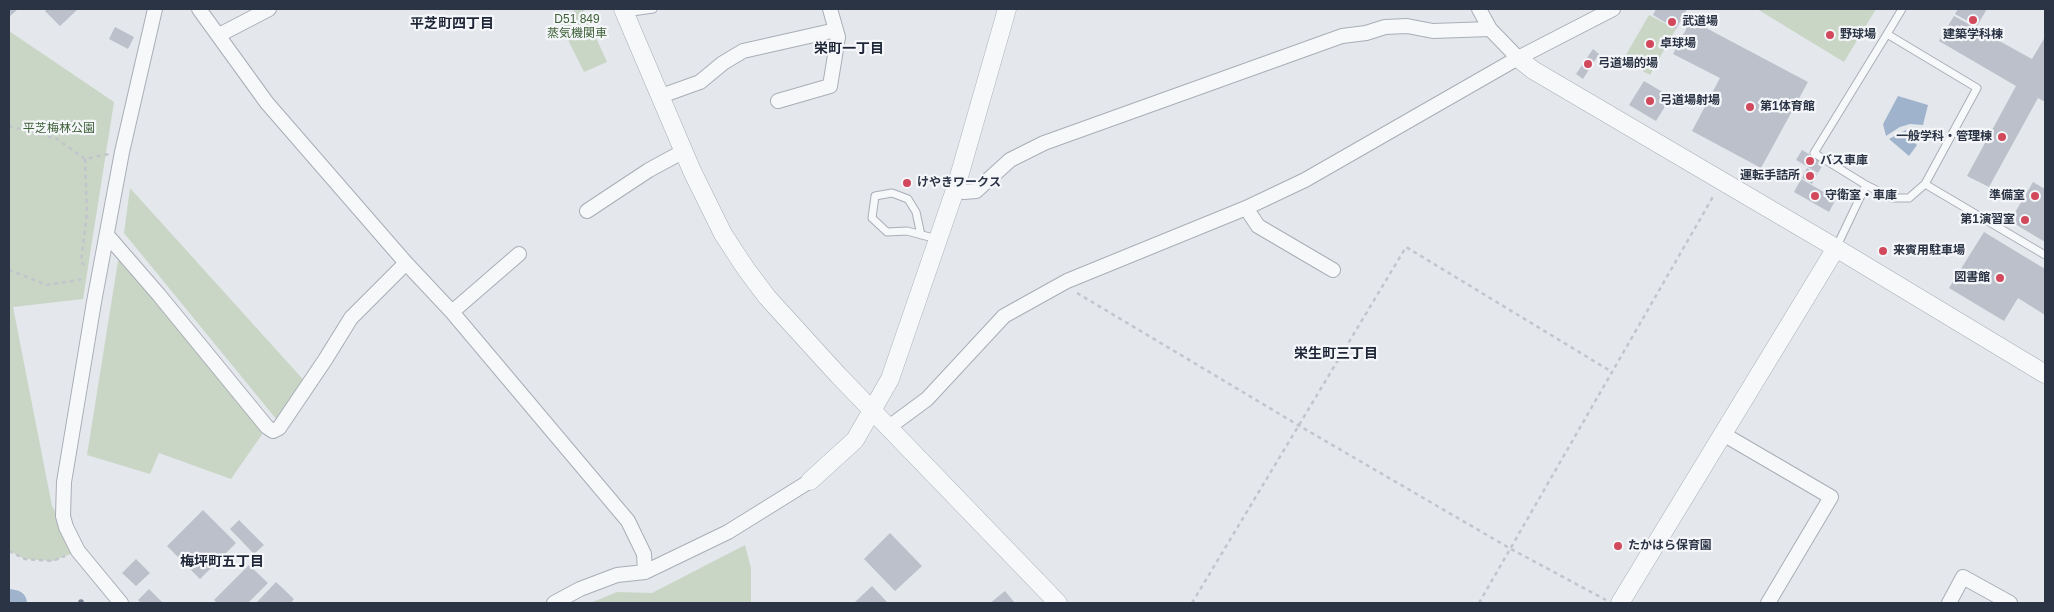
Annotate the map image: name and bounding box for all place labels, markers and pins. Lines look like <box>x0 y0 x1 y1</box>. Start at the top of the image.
marker: 建築学科棟 <box>1967 14 1979 26</box>
place label: 武道場 <box>1682 15 1718 29</box>
marker: 武道場 <box>1666 16 1678 28</box>
place label: 野球場 <box>1840 28 1876 42</box>
place label: 建築学科棟 <box>1943 28 2003 42</box>
marker: 野球場 <box>1824 29 1836 41</box>
place label: 卓球場 <box>1660 37 1696 51</box>
marker: 卓球場 <box>1644 38 1656 50</box>
place label: 弓道場的場 <box>1598 57 1658 71</box>
marker: 弓道場的場 <box>1582 58 1594 70</box>
place label: 弓道場射場 <box>1660 94 1720 108</box>
marker: 弓道場射場 <box>1644 95 1656 107</box>
place label: 第1体育館 <box>1760 100 1815 114</box>
marker: 第1体育館 <box>1744 101 1756 113</box>
place label: 一般学科・管理棟 <box>1896 130 1992 144</box>
marker: 一般学科・管理棟 <box>1996 131 2008 143</box>
place label: バス車庫 <box>1820 154 1868 168</box>
marker: バス車庫 <box>1804 155 1816 167</box>
place label: 運転手詰所 <box>1740 169 1800 183</box>
marker: 運転手詰所 <box>1804 170 1816 182</box>
place label: けやきワークス <box>917 176 1001 190</box>
marker: けやきワークス <box>901 177 913 189</box>
place label: 守衛室・車庫 <box>1825 189 1897 203</box>
place label: 準備室 <box>1989 189 2025 203</box>
marker: 守衛室・車庫 <box>1809 190 1821 202</box>
marker: 準備室 <box>2029 190 2041 202</box>
place label: 第1演習室 <box>1960 213 2015 227</box>
marker: 第1演習室 <box>2019 214 2031 226</box>
place label: 来賓用駐車場 <box>1893 244 1965 258</box>
marker: 来賓用駐車場 <box>1877 245 1889 257</box>
place label: 図書館 <box>1954 271 1990 285</box>
marker: 図書館 <box>1994 272 2006 284</box>
place label: たかはら保育園 <box>1628 539 1712 553</box>
marker: たかはら保育園 <box>1612 540 1624 552</box>

